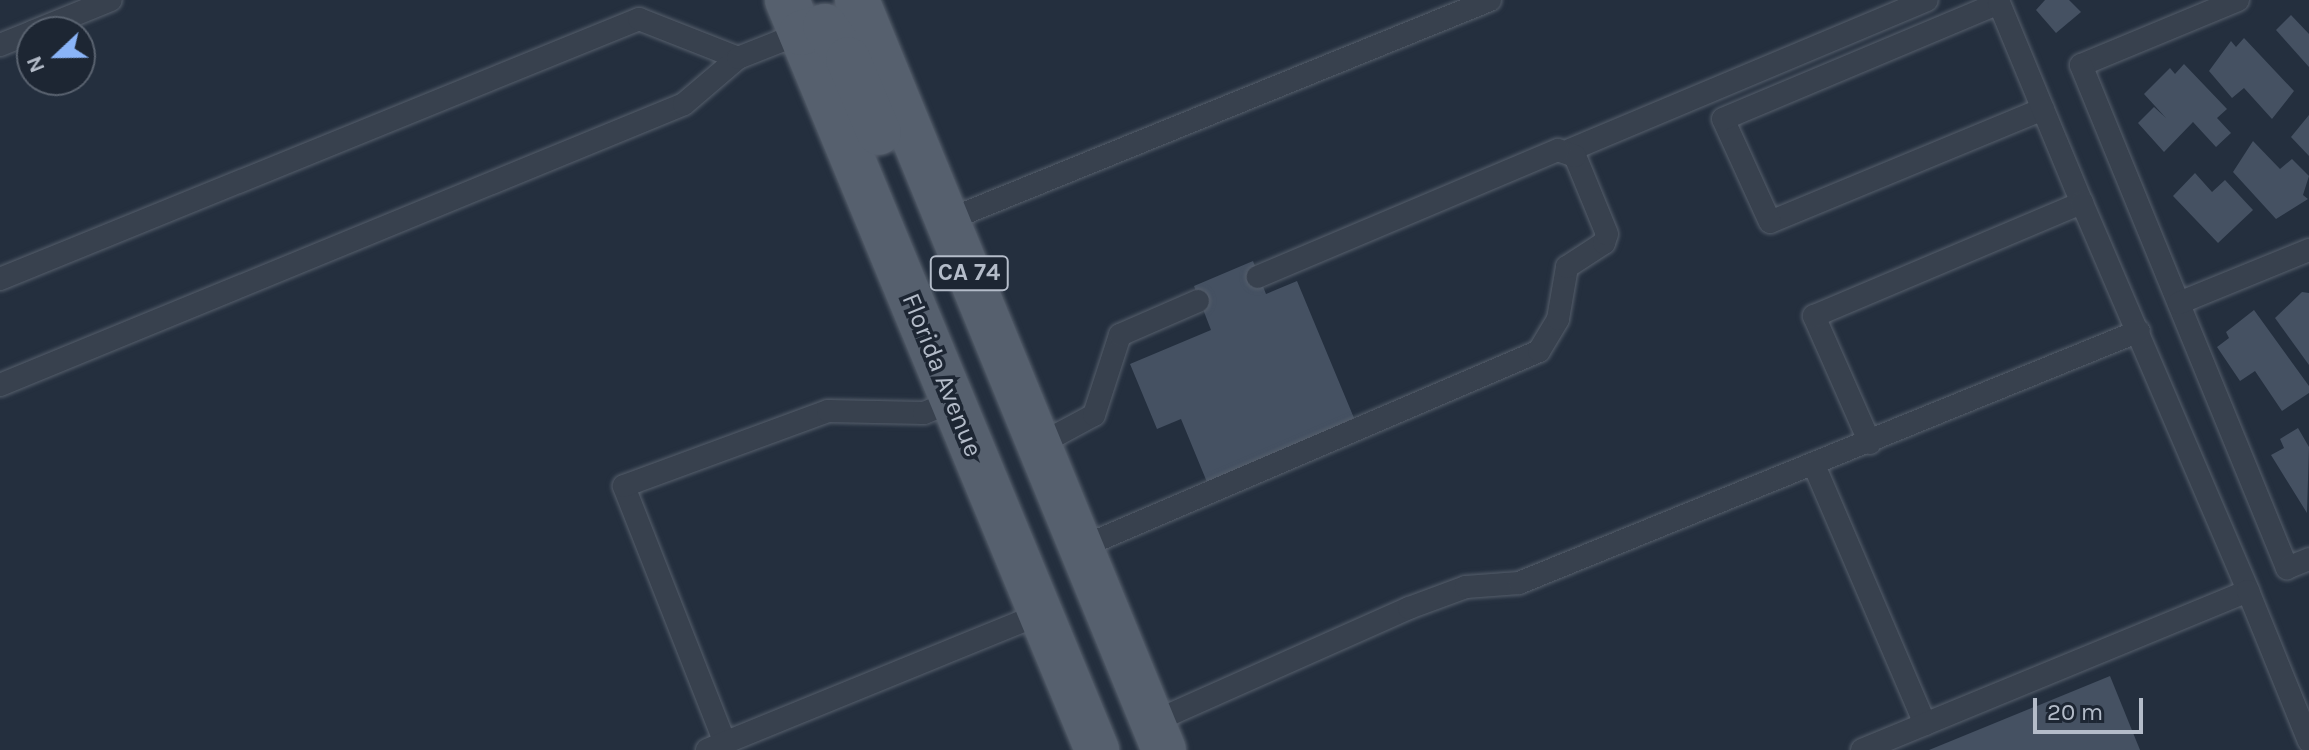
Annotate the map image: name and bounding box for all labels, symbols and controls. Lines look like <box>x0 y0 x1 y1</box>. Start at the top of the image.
north arrow <box>16 16 96 96</box>
text: N <box>21 52 51 76</box>
road number: CA 74 <box>929 253 1009 293</box>
street label: Florida Avenue <box>895 289 989 461</box>
scale bar <box>2037 682 2147 732</box>
text: 20 m <box>2047 698 2103 726</box>

